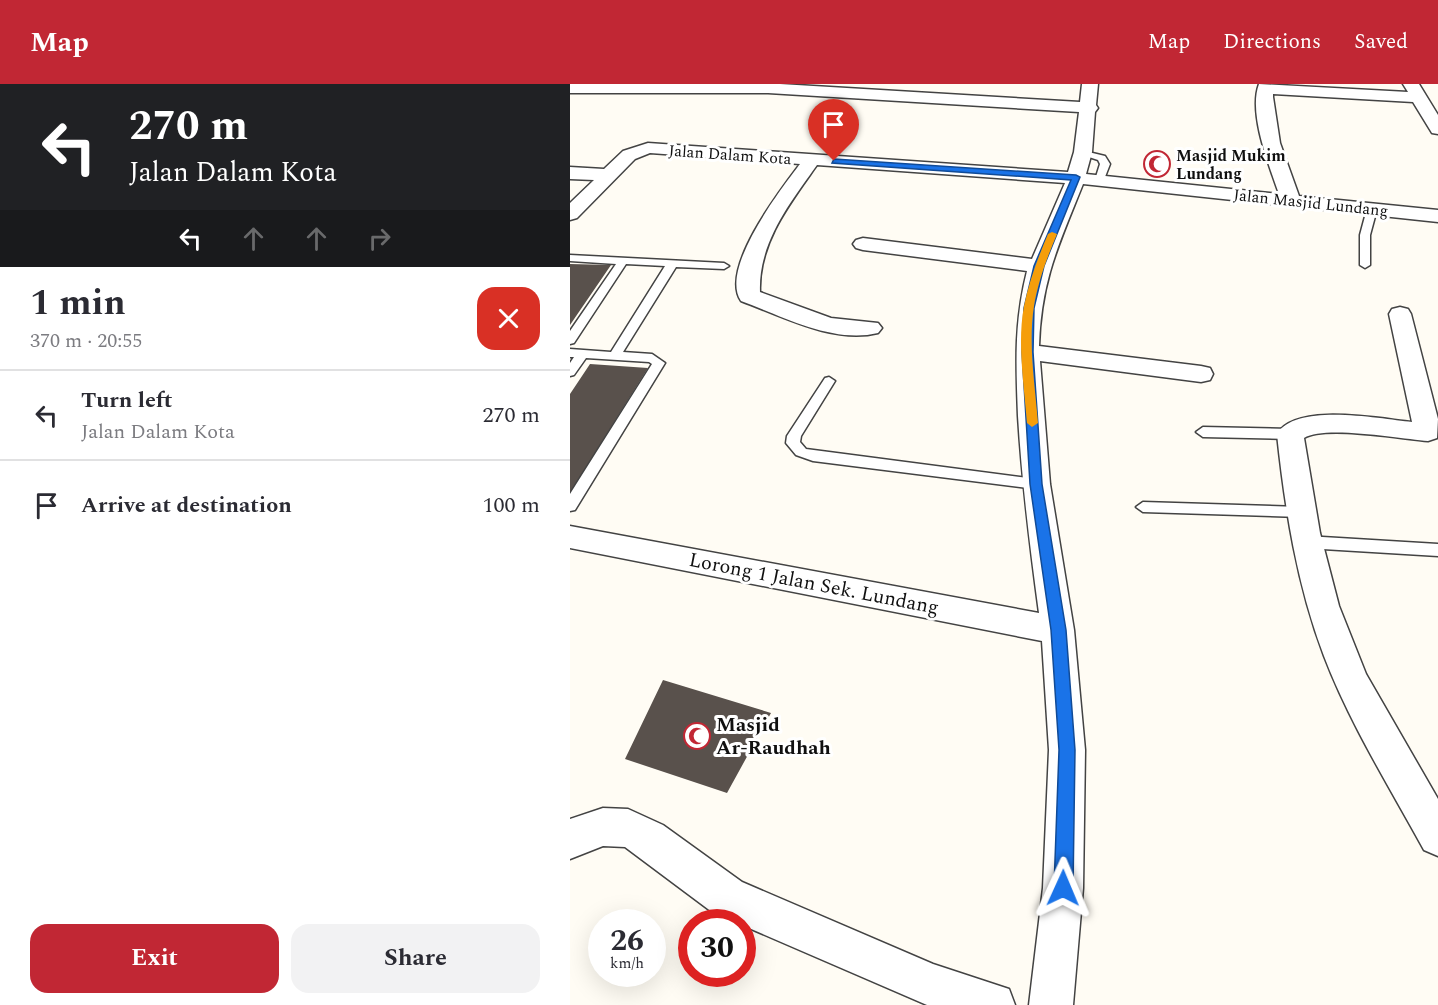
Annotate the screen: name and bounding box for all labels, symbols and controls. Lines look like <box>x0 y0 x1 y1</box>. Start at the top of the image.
text: Map <box>30 21 89 64</box>
text: Map <box>1148 26 1190 58</box>
text: Directions <box>1223 26 1321 58</box>
text: Saved <box>1354 26 1408 58</box>
text: 270 m <box>129 95 248 158</box>
pin <box>808 99 859 161</box>
icon: left <box>30 108 108 186</box>
icon: arrive <box>817 108 850 141</box>
street label: Jalan Dalam Kota <box>668 139 792 171</box>
place label: Masjid Mukim Lundang <box>1176 144 1286 186</box>
mosque icon: Masjid Mukim Lundang <box>1142 149 1172 179</box>
text: Jalan Dalam Kota <box>129 152 337 194</box>
street label: Jalan Masjid Lundang <box>1232 183 1389 223</box>
icon: left <box>174 222 207 255</box>
icon: ahead <box>237 222 270 255</box>
icon: ahead <box>300 222 333 255</box>
icon: right <box>363 222 396 255</box>
text: 1 min <box>30 276 126 331</box>
button: close <box>477 287 540 350</box>
text: 370 m · 20:55 <box>30 326 142 356</box>
text: Turn left <box>81 384 173 417</box>
icon: left <box>30 399 63 432</box>
text: 270 m <box>483 399 540 432</box>
text: Jalan Dalam Kota <box>81 417 235 447</box>
icon: arrive <box>30 489 63 522</box>
text: Arrive at destination <box>81 489 292 522</box>
text: 100 m <box>483 489 540 522</box>
street label: Lorong 1 Jalan Sek. Lundang <box>686 545 941 623</box>
place label: Masjid Ar-Raudhah <box>716 710 831 763</box>
mosque icon: Masjid Ar-Raudhah <box>682 721 712 751</box>
position arrow <box>1031 856 1095 920</box>
speed limit sign: 30 <box>678 909 756 987</box>
text: 26 <box>610 918 644 964</box>
button: Exit <box>30 924 279 993</box>
button: Share <box>291 924 540 993</box>
text: km/h <box>610 952 644 975</box>

